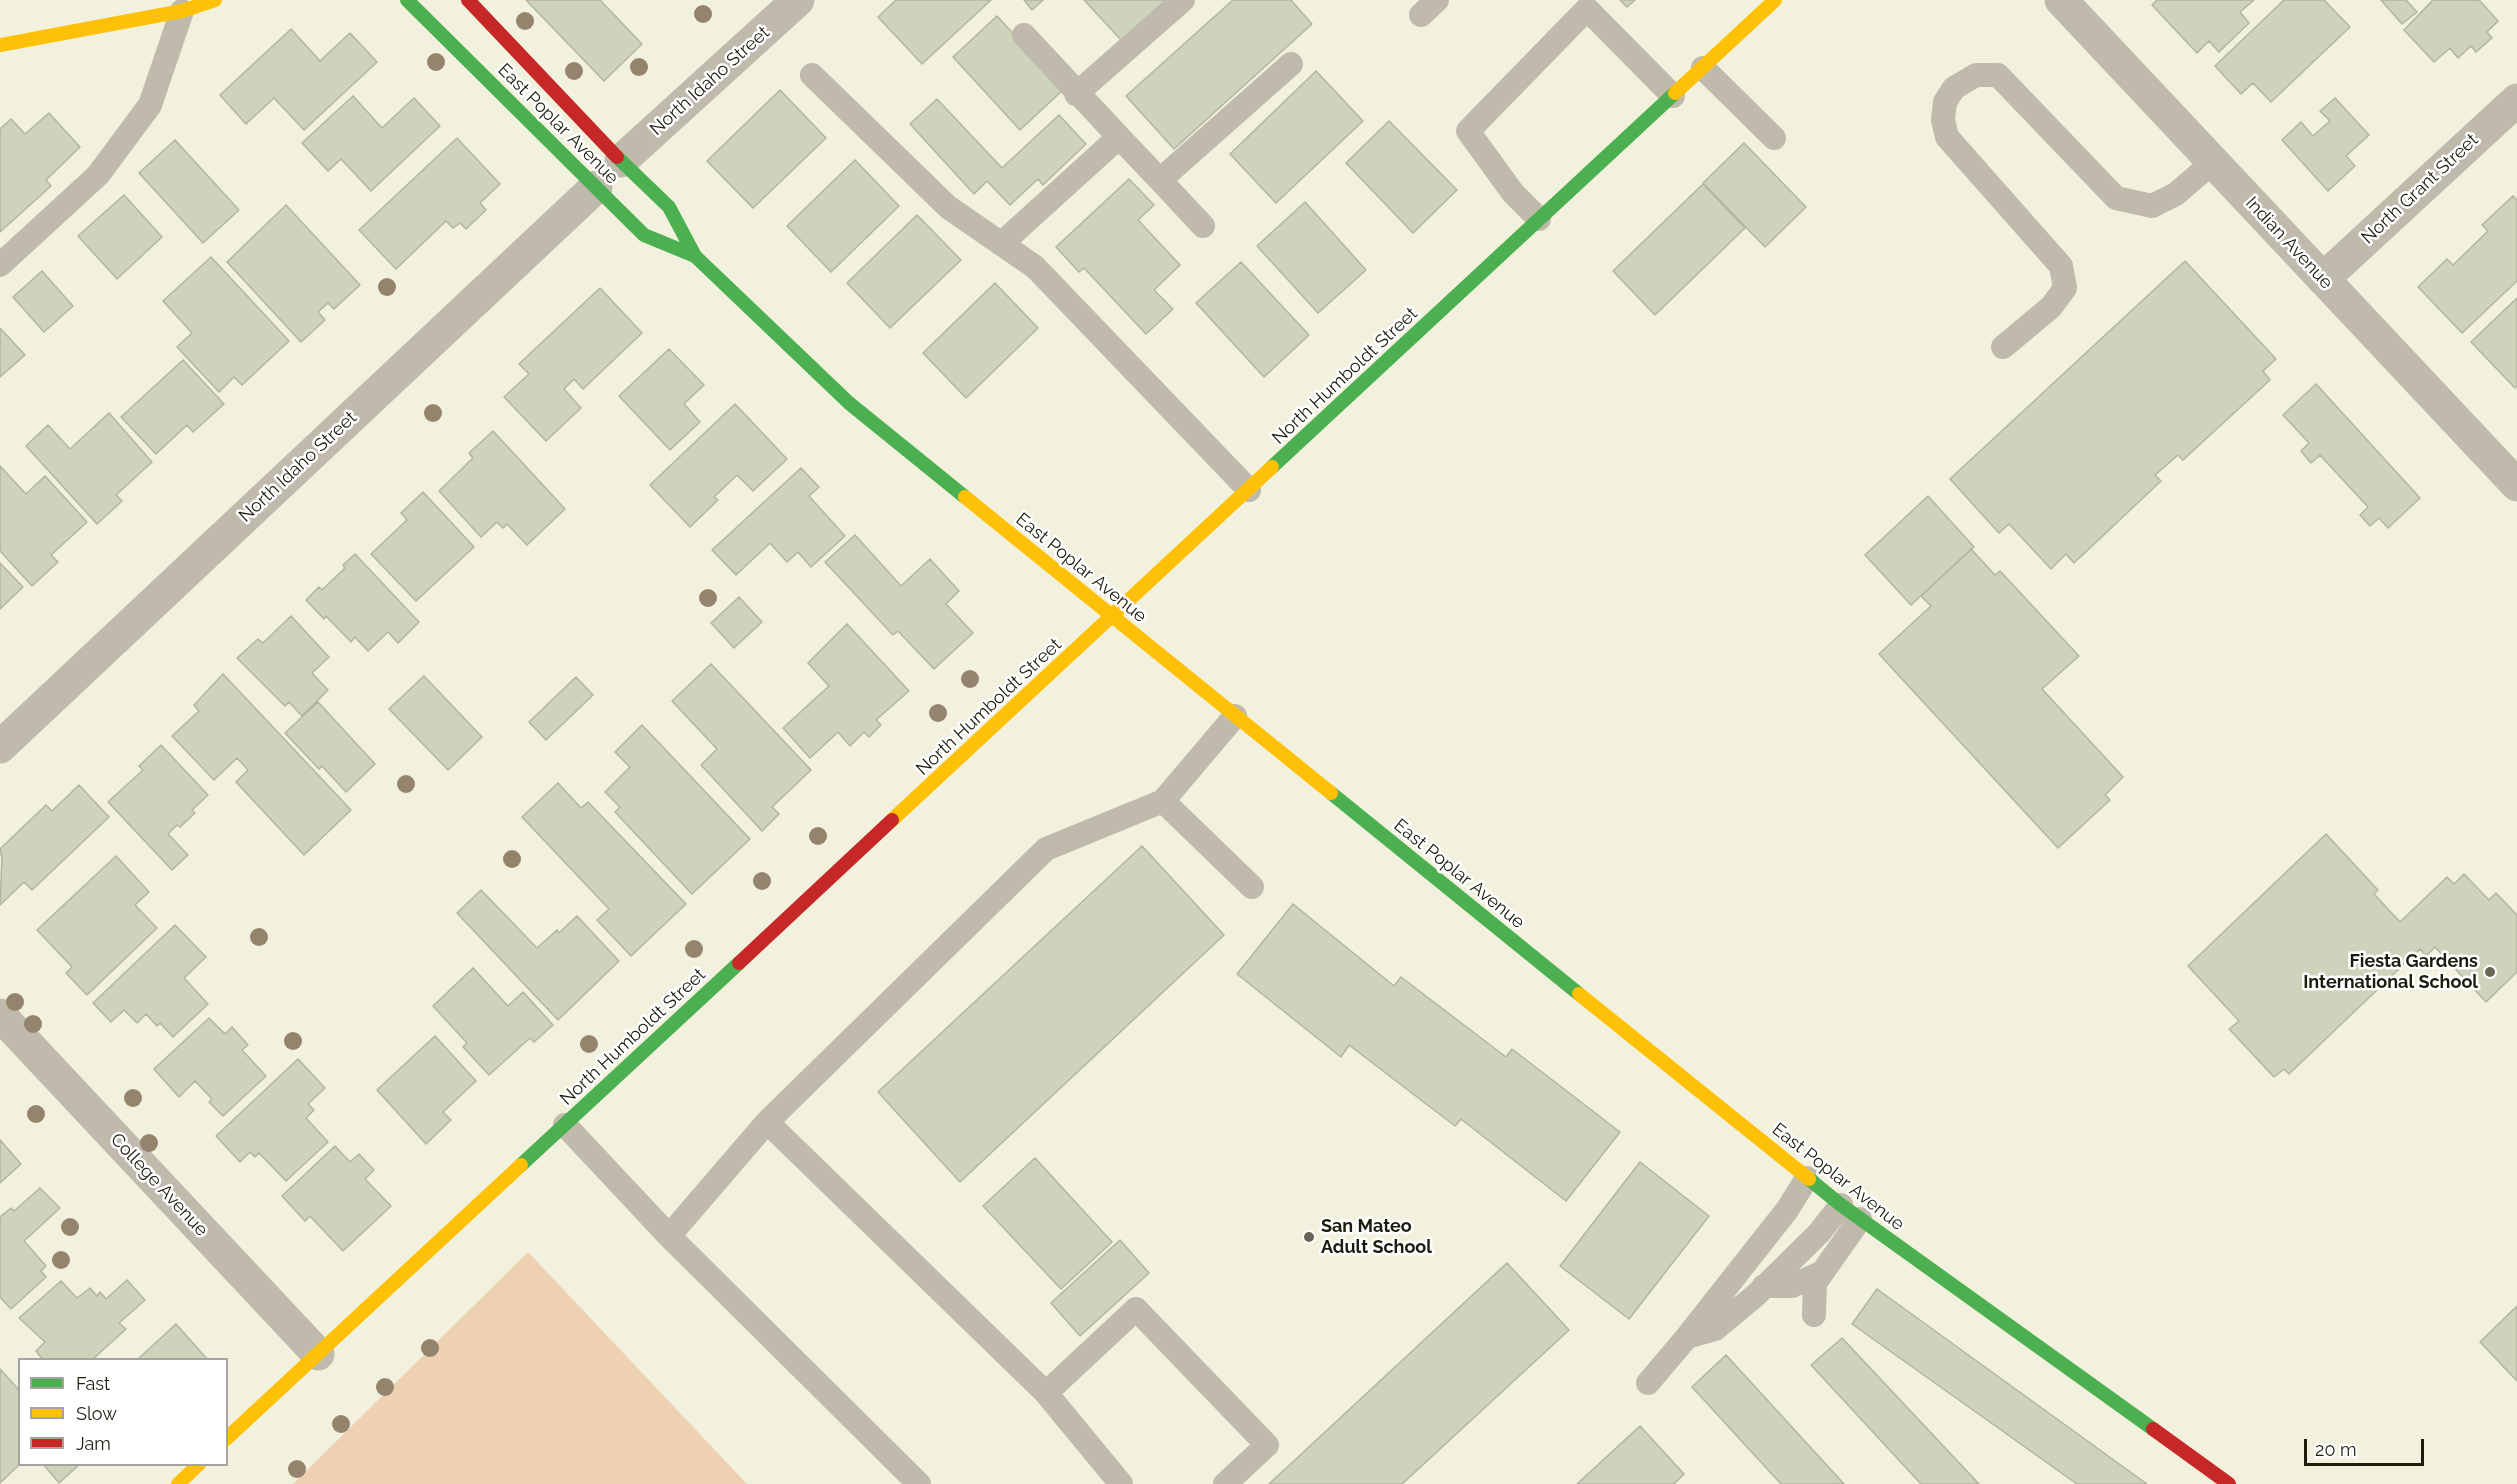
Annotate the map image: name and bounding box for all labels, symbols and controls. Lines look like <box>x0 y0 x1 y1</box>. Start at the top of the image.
street label: North Idaho Street <box>646 22 774 140</box>
street label: East Poplar Avenue <box>493 59 623 189</box>
street label: North Grant Street <box>2357 129 2483 249</box>
street label: Indian Avenue <box>2241 192 2337 294</box>
street label: North Humboldt Street <box>1268 303 1422 449</box>
street label: North Idaho Street <box>235 407 361 527</box>
street label: East Poplar Avenue <box>1011 509 1151 627</box>
street label: North Humboldt Street <box>912 634 1066 780</box>
street label: East Poplar Avenue <box>1389 815 1529 933</box>
place label: Fiesta Gardens International School <box>2303 951 2478 994</box>
street label: North Humboldt Street <box>556 964 710 1110</box>
marker: Fiesta Gardens International School <box>2483 965 2497 979</box>
street label: East Poplar Avenue <box>1768 1119 1908 1235</box>
street label: College Avenue <box>106 1129 212 1241</box>
place label: San Mateo Adult School <box>1321 1216 1432 1258</box>
marker: San Mateo Adult School <box>1302 1230 1316 1244</box>
legend <box>18 1358 228 1466</box>
text: Fast <box>76 1373 110 1394</box>
text: Slow <box>76 1403 117 1424</box>
scale bar <box>2307 1427 2427 1465</box>
text: Jam <box>76 1433 111 1454</box>
text: 20 m <box>2315 1439 2357 1460</box>

